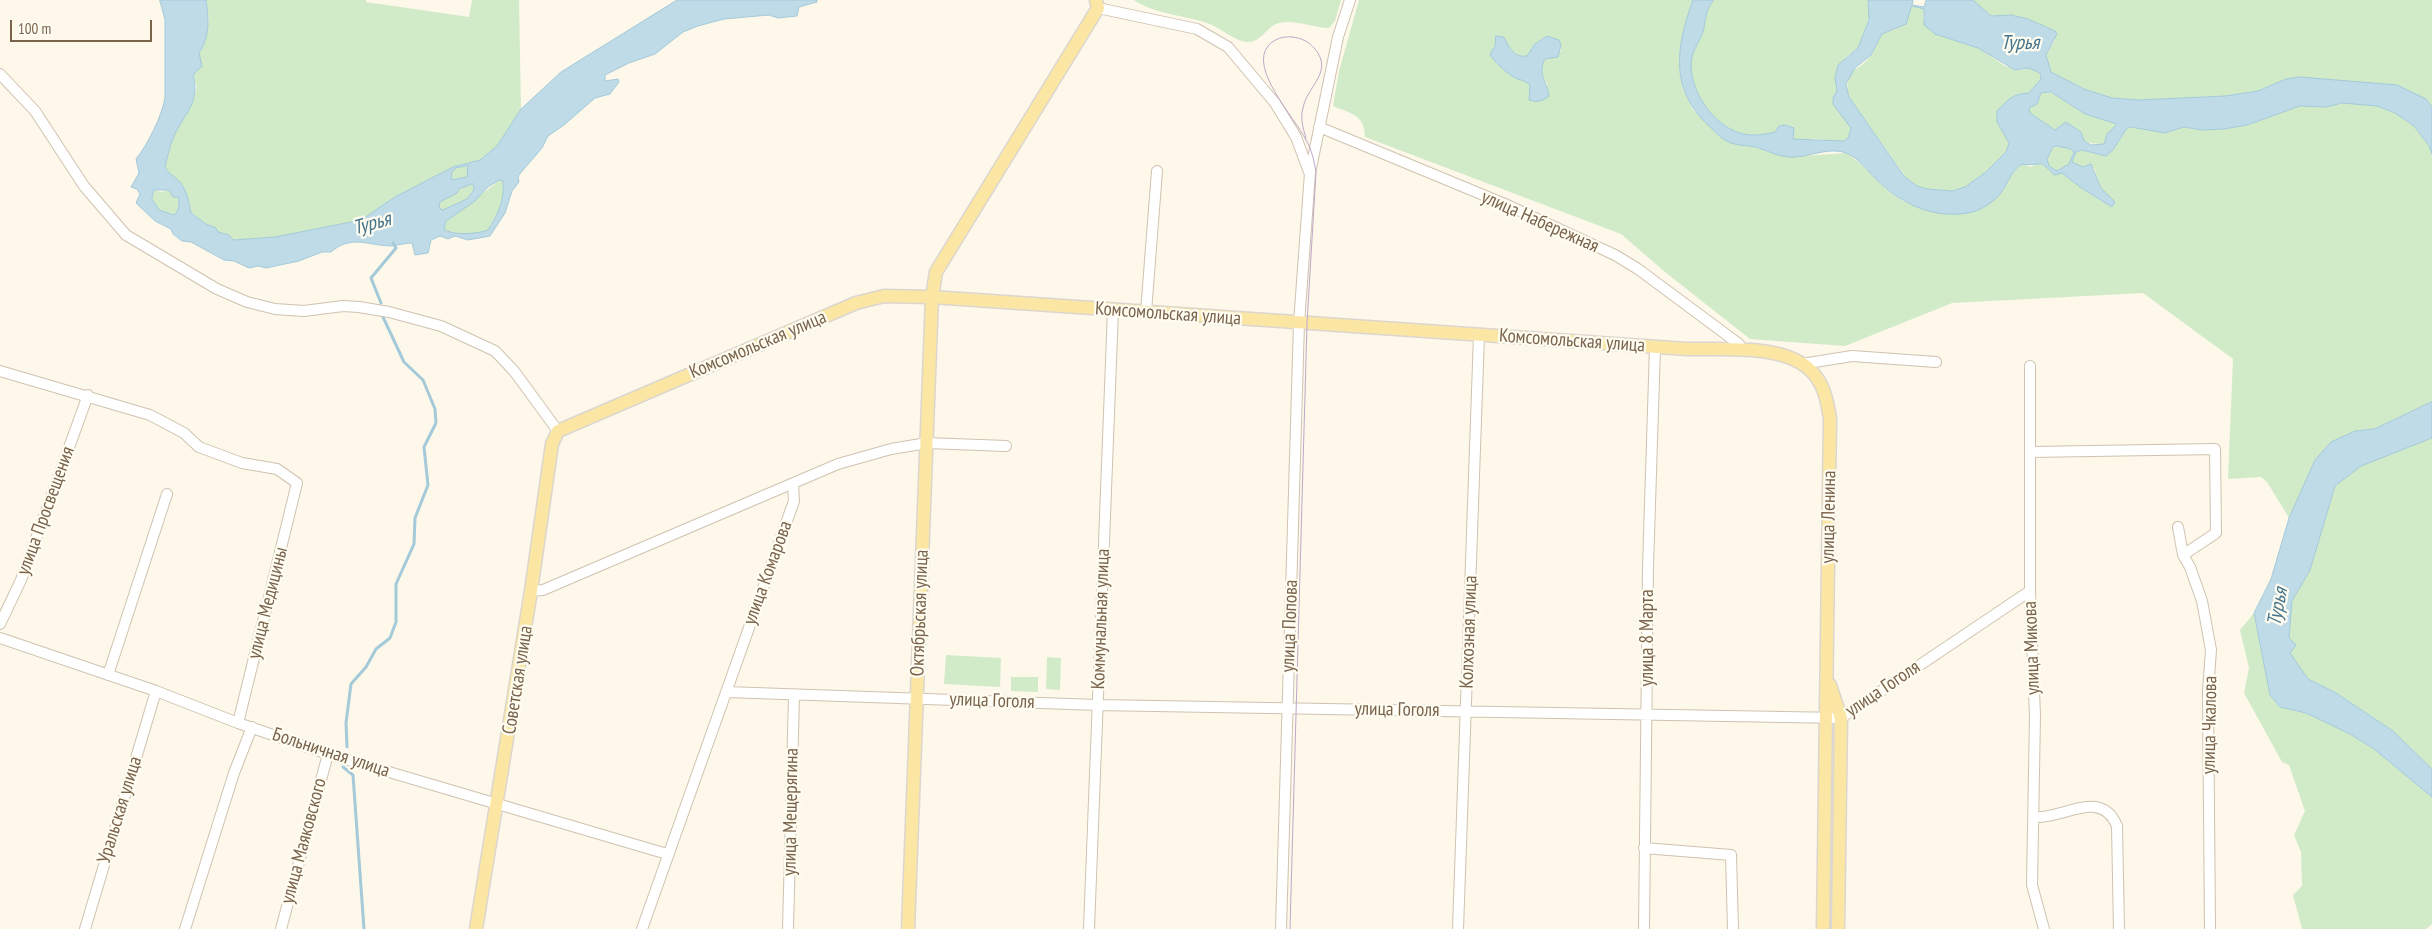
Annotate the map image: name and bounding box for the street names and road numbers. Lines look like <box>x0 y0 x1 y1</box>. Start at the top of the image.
street label: улица Набережная <box>1478 186 1602 258</box>
street label: Комсомольская улица <box>1094 298 1242 330</box>
street label: Комсомольская улица <box>686 306 830 384</box>
street label: Комсомольская улица <box>1498 325 1646 357</box>
street label: улица Просвещения <box>12 444 80 578</box>
street label: улица Ленина <box>1817 470 1841 564</box>
street label: улица Комарова <box>739 518 797 628</box>
street label: улица Медицины <box>243 545 293 661</box>
street label: Коммунальная улица <box>1087 548 1115 690</box>
street label: Октябрьская улица <box>906 549 934 677</box>
street label: Колхозная улица <box>1456 575 1482 689</box>
street label: улица Попова <box>1277 579 1303 673</box>
street label: улица 8 Марта <box>1637 590 1659 686</box>
street label: улица Микова <box>2019 601 2045 695</box>
street label: Советская улица <box>498 624 538 736</box>
street label: улица Гоголя <box>1841 656 1925 722</box>
street label: улица Чкалова <box>2198 676 2222 774</box>
street label: улица Гоголя <box>949 688 1035 714</box>
street label: улица Гоголя <box>1354 698 1440 722</box>
street label: Больничная улица <box>270 723 392 783</box>
street label: улица Мещерягина <box>778 748 804 876</box>
street label: Уральская улица <box>93 754 147 866</box>
street label: улица Маяковского <box>276 776 332 906</box>

